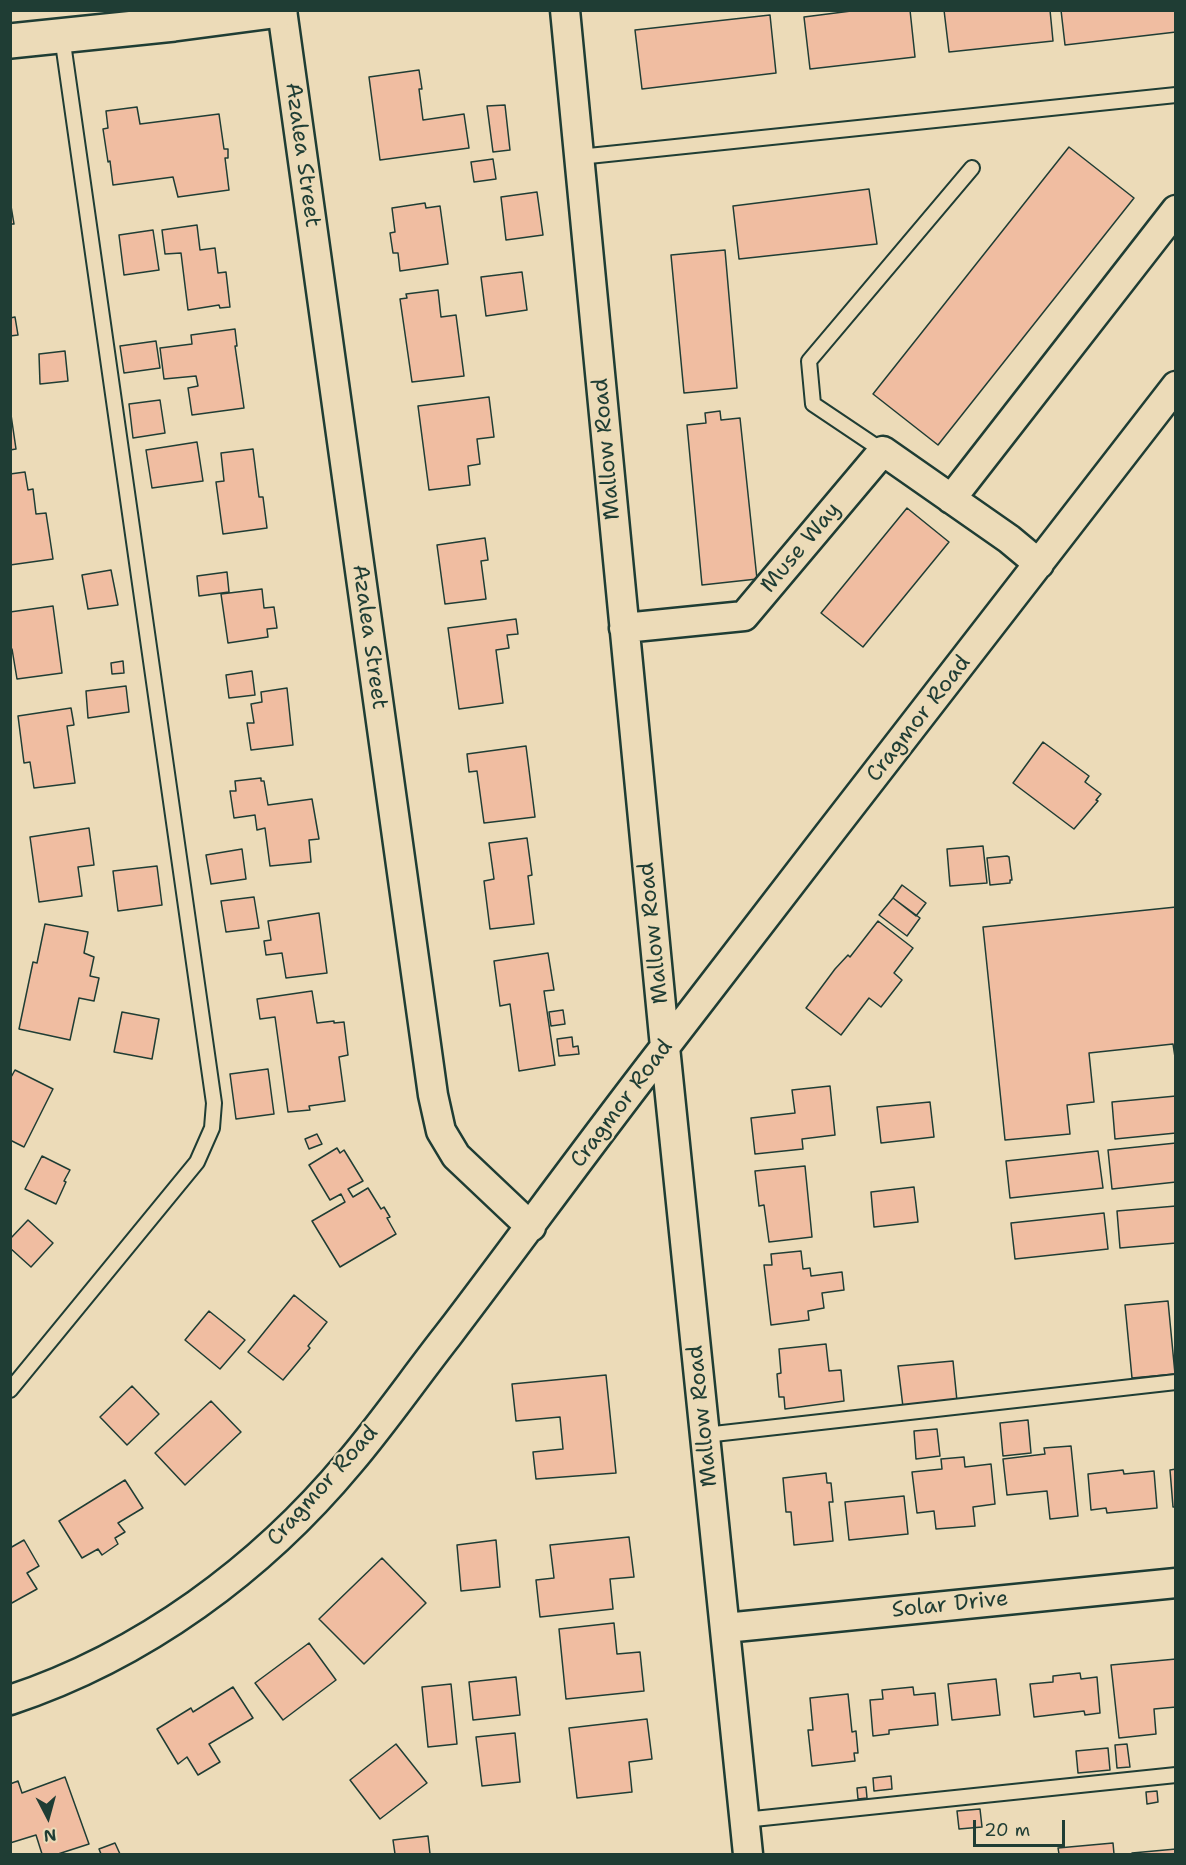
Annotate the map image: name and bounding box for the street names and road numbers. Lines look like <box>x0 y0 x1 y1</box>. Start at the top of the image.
street label: Azalea Street <box>279 81 325 229</box>
street label: Mallow Road <box>588 377 626 521</box>
street label: Muse Way <box>756 497 846 599</box>
street label: Azalea Street <box>346 563 392 711</box>
street label: Cragmor Road <box>861 650 977 788</box>
street label: Mallow Road <box>633 861 675 1005</box>
street label: Cragmor Road <box>565 1035 679 1173</box>
street label: Mallow Road <box>682 1344 724 1488</box>
street label: Cragmor Road <box>262 1420 384 1552</box>
street label: Solar Drive <box>890 1586 1010 1624</box>

